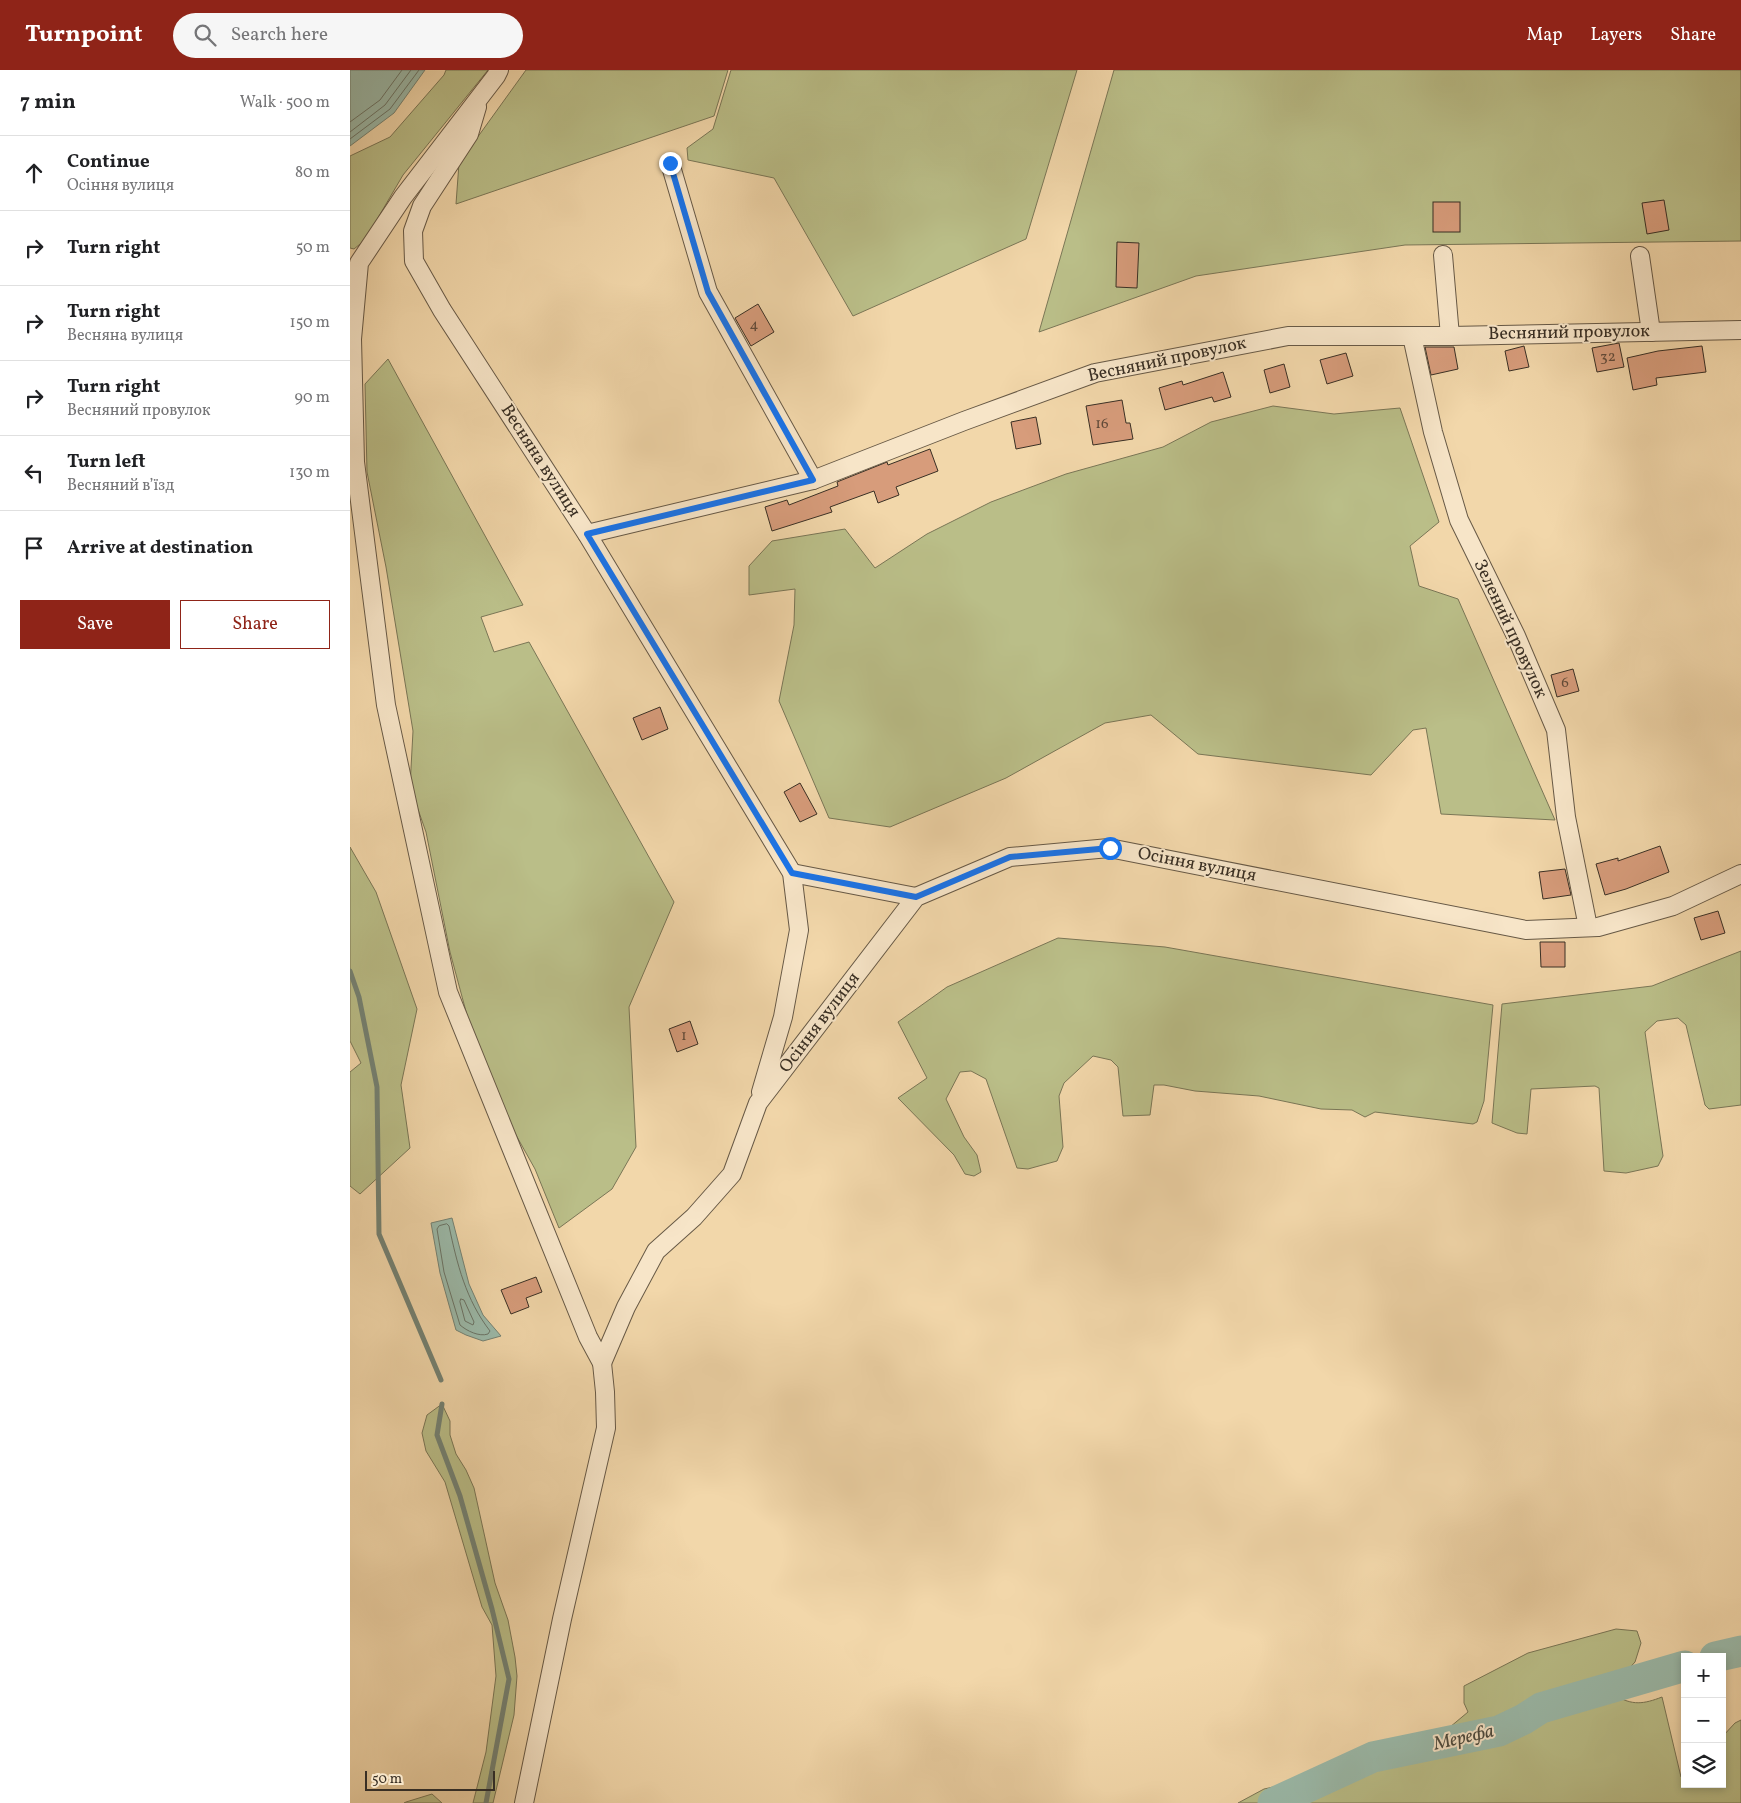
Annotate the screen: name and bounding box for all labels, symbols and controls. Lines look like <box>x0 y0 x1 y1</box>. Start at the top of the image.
search box <box>173 13 523 58</box>
text: Turnpoint <box>25 18 143 52</box>
icon: search <box>191 21 219 49</box>
text: Search here <box>231 22 328 48</box>
text: Map <box>1526 23 1562 48</box>
text: Layers <box>1590 23 1642 48</box>
text: Share <box>1670 23 1716 48</box>
text: 7 min <box>20 88 76 117</box>
text: Walk · 500 m <box>240 92 330 114</box>
text: Continue <box>67 149 150 175</box>
route end <box>659 152 682 175</box>
icon: ahead <box>20 159 48 187</box>
text: 80 m <box>295 162 330 184</box>
text: Осіння вулиця <box>67 175 174 197</box>
icon: right <box>20 234 48 262</box>
text: Turn right <box>67 235 160 261</box>
text: 50 m <box>296 237 330 259</box>
text: Turn right <box>67 299 160 325</box>
icon: right <box>20 309 48 337</box>
text: 150 m <box>289 312 330 334</box>
house number: 4 <box>750 315 759 336</box>
street label: Весняний провулок <box>1488 319 1650 347</box>
text: Весняна вулиця <box>67 325 183 347</box>
street label: Весняний провулок <box>1085 331 1249 389</box>
house number: 32 <box>1600 347 1616 368</box>
text: Turn right <box>67 374 160 400</box>
icon: right <box>20 384 48 412</box>
text: 90 m <box>294 387 330 409</box>
street label: Весняна вулиця <box>494 399 586 523</box>
text: Весняний провулок <box>67 400 211 422</box>
house number: 16 <box>1095 414 1109 435</box>
text: Turn left <box>67 449 146 475</box>
icon: left <box>20 459 48 487</box>
text: 130 m <box>289 462 330 484</box>
text: Весняний в’їзд <box>67 475 174 497</box>
icon: arrive <box>20 534 48 562</box>
text: Arrive at destination <box>67 535 253 561</box>
street label: Зелений провулок <box>1467 555 1553 703</box>
button: Save <box>20 600 170 649</box>
button: Share <box>180 600 330 649</box>
house number: 6 <box>1561 673 1569 694</box>
route start <box>1099 837 1122 860</box>
street label: Осіння вулиця <box>1135 841 1259 889</box>
street label: Осіння вулиця <box>774 967 866 1079</box>
house number: 1 <box>681 1026 687 1047</box>
map controls <box>1681 1653 1726 1788</box>
button: + <box>1681 1653 1726 1698</box>
button: − <box>1681 1698 1726 1743</box>
water label: Мерефа <box>1430 1718 1497 1758</box>
button: layers <box>1681 1743 1726 1788</box>
scale bar <box>365 1768 495 1791</box>
text: 50 m <box>372 1770 402 1789</box>

